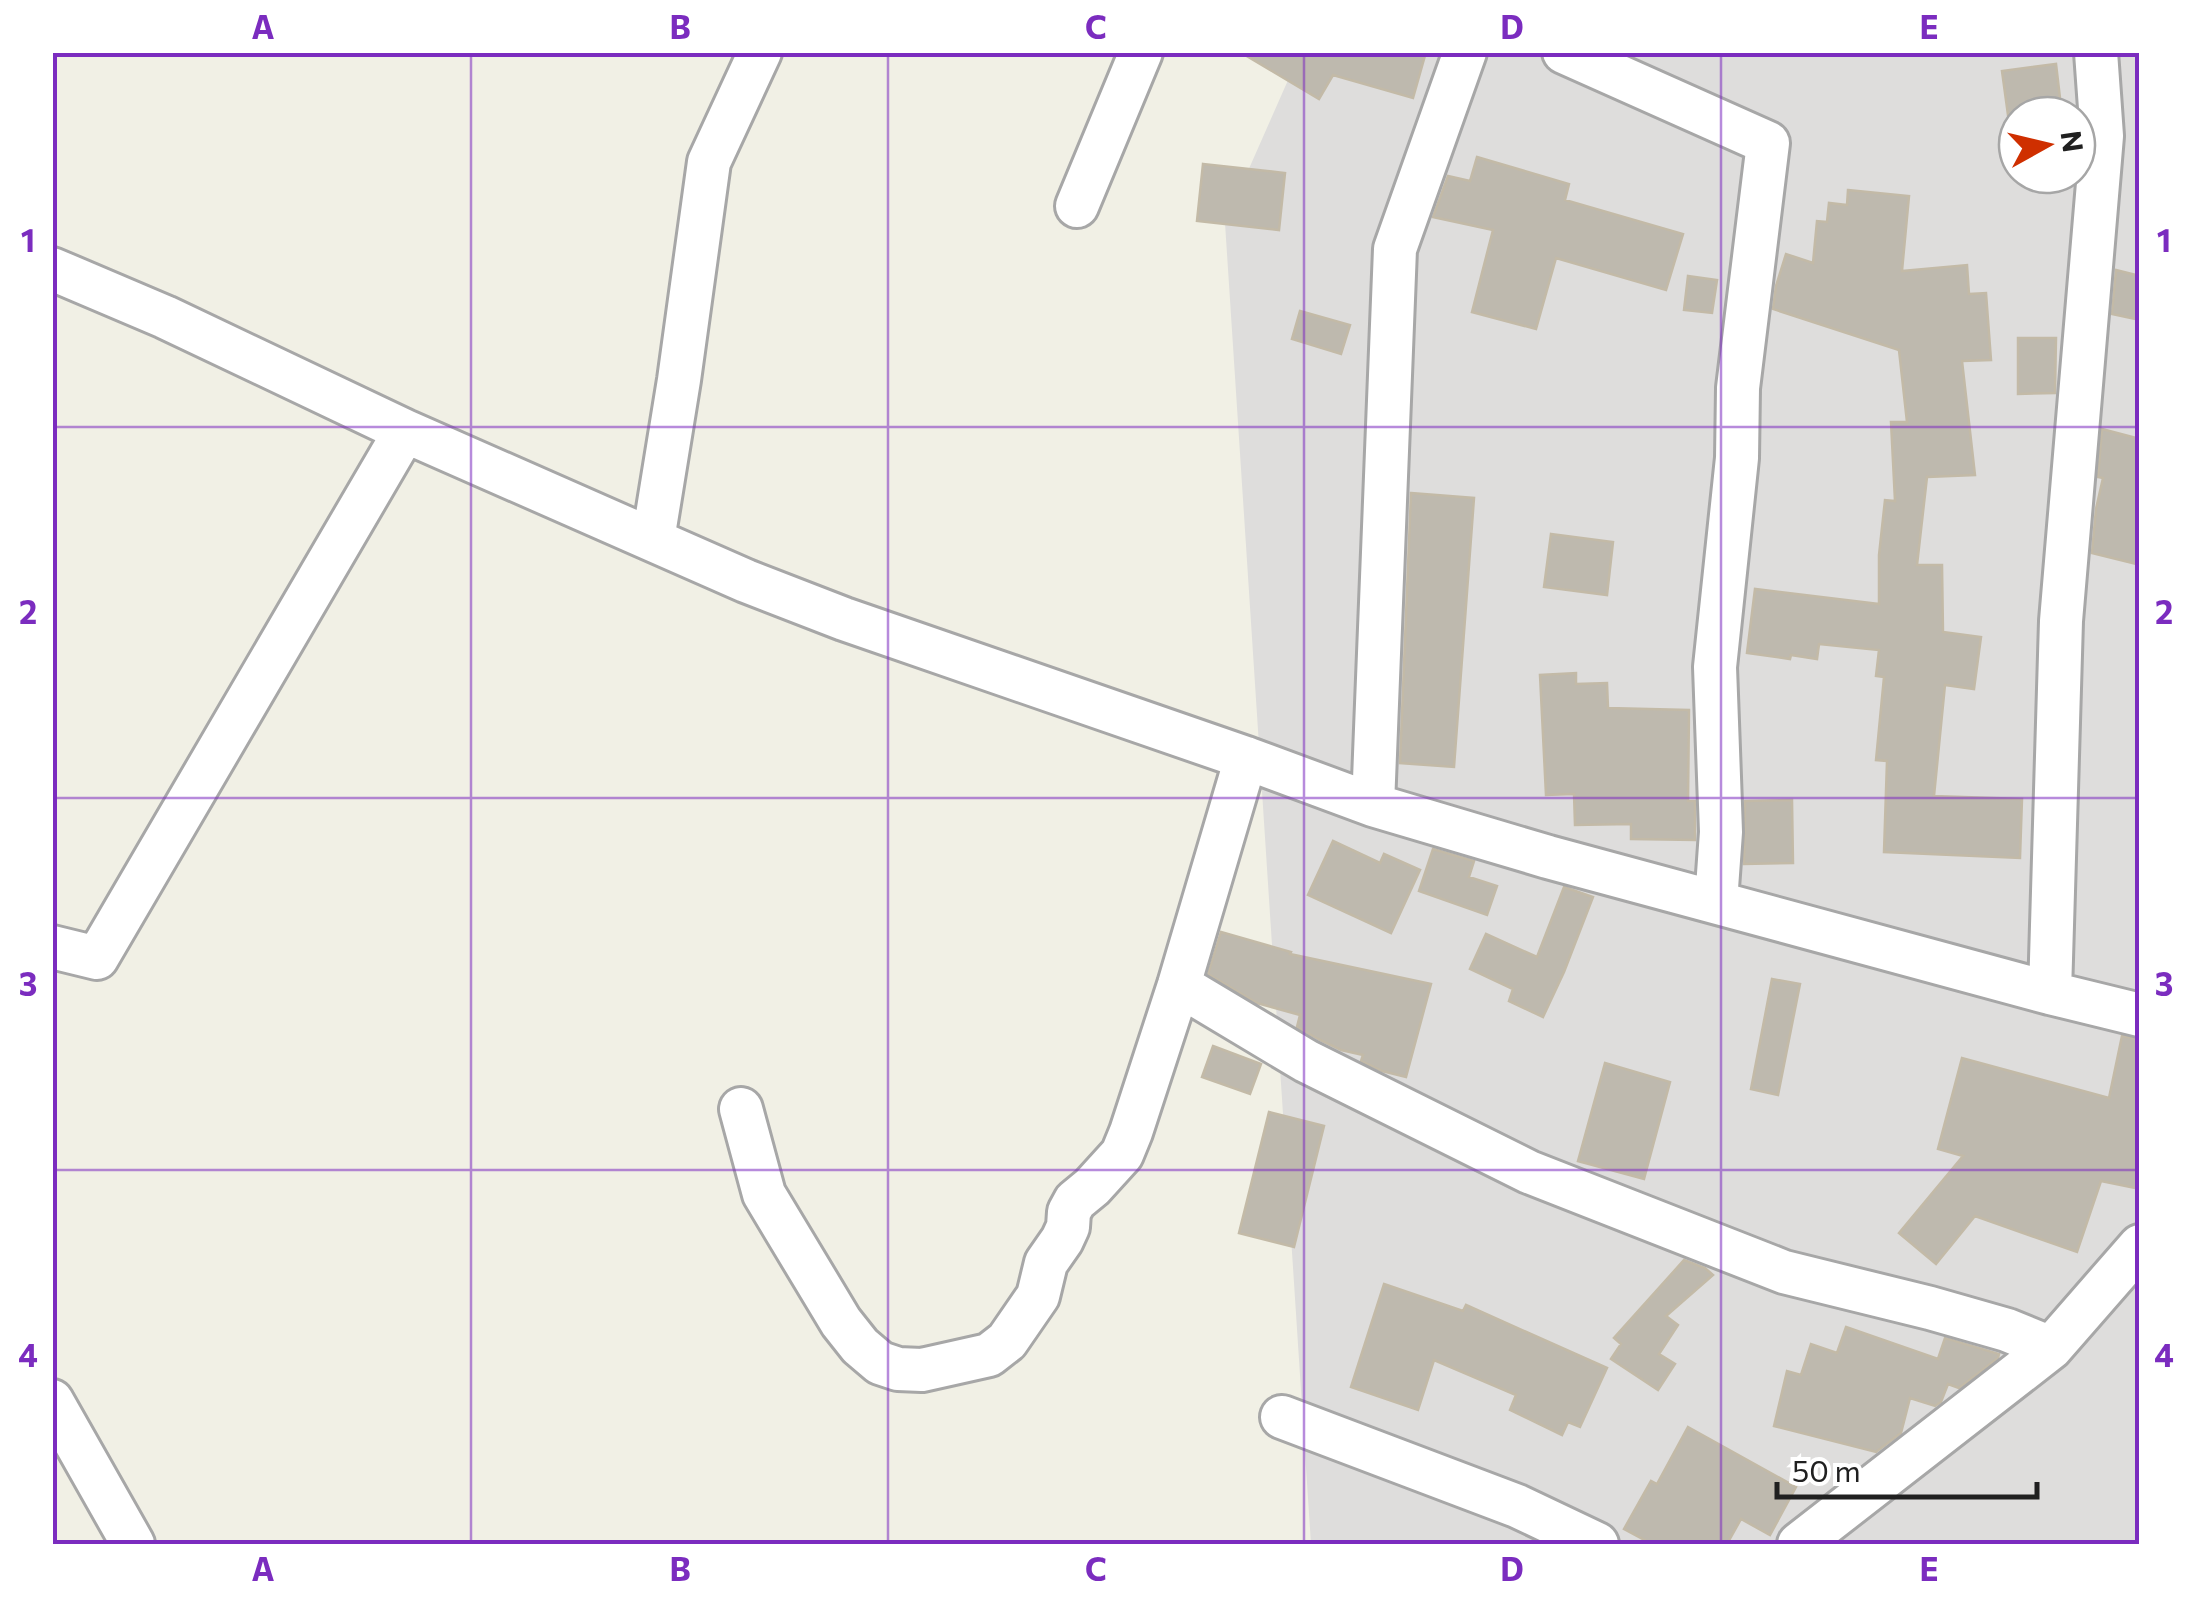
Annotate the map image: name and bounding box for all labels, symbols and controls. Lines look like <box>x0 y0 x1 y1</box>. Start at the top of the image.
text: A <box>252 6 275 46</box>
text: B <box>669 6 691 46</box>
text: C <box>1085 6 1107 46</box>
text: D <box>1500 6 1524 46</box>
text: E <box>1919 6 1939 46</box>
north arrow <box>1997 95 2097 195</box>
text: N <box>2054 129 2091 154</box>
text: 1 <box>21 219 35 259</box>
text: 1 <box>2157 219 2171 259</box>
text: 2 <box>19 591 37 631</box>
text: 2 <box>2155 591 2173 631</box>
text: 3 <box>19 963 37 1003</box>
text: 3 <box>2155 963 2173 1003</box>
text: 4 <box>18 1334 38 1374</box>
text: 4 <box>2154 1334 2174 1374</box>
scale bar <box>1777 1437 2037 1499</box>
text: 50 m <box>1792 1451 1861 1488</box>
text: A <box>252 1548 275 1588</box>
text: B <box>669 1548 691 1588</box>
text: C <box>1085 1548 1107 1588</box>
text: D <box>1500 1548 1524 1588</box>
text: E <box>1919 1548 1939 1588</box>

